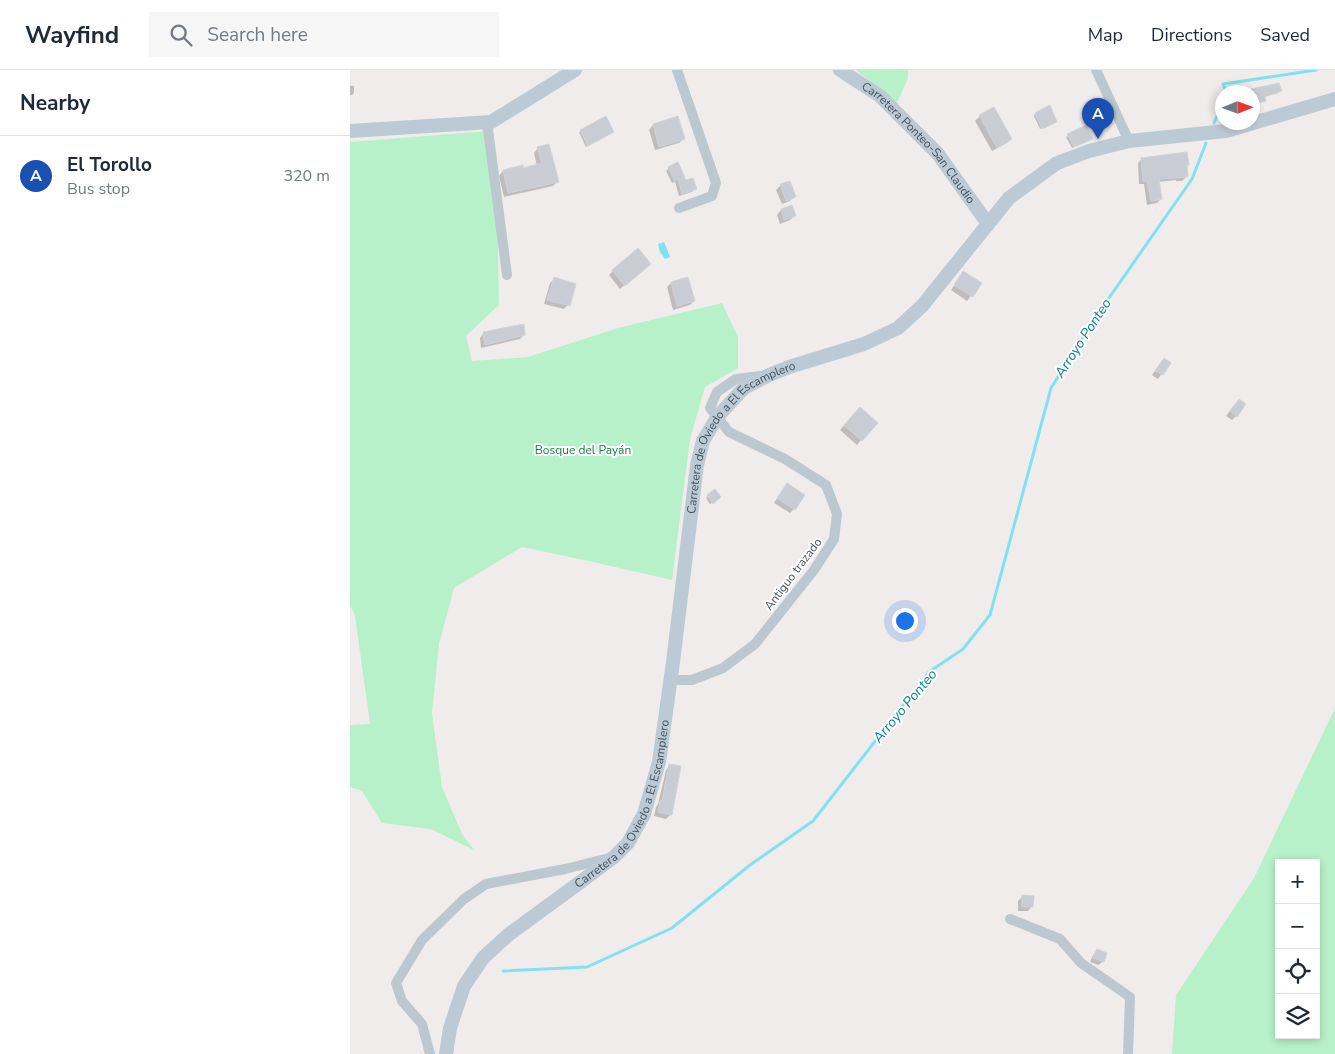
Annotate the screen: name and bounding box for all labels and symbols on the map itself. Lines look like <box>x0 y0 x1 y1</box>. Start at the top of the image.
street label: Carretera Ponteo-San Claudio <box>859 78 979 207</box>
north arrow <box>1215 85 1260 130</box>
pin: A <box>1082 98 1114 139</box>
water label: Arroyo Ponteo <box>1050 295 1116 382</box>
street label: Carretera de Oviedo a El Escamplero <box>683 357 798 515</box>
park label: Bosque del Payán <box>535 442 631 458</box>
street label: Antiguo trazado <box>761 534 826 613</box>
your location <box>892 608 918 634</box>
water label: Arroyo Ponteo <box>868 665 942 748</box>
street label: Carretera de Oviedo a El Escamplero <box>571 718 673 892</box>

